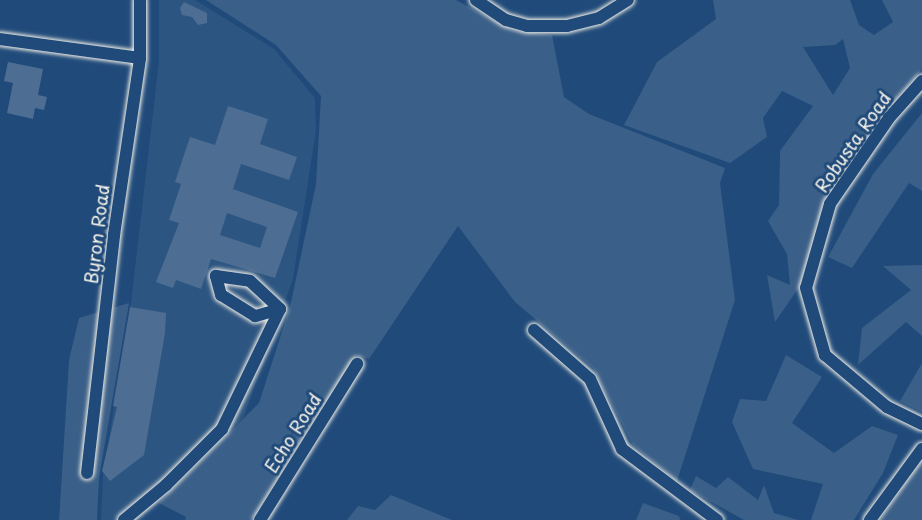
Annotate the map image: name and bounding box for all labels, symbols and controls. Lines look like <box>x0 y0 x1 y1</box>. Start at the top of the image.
street label: Robusta Road <box>810 87 896 197</box>
street label: Byron Road <box>80 183 114 285</box>
street label: Echo Road <box>260 389 326 477</box>

